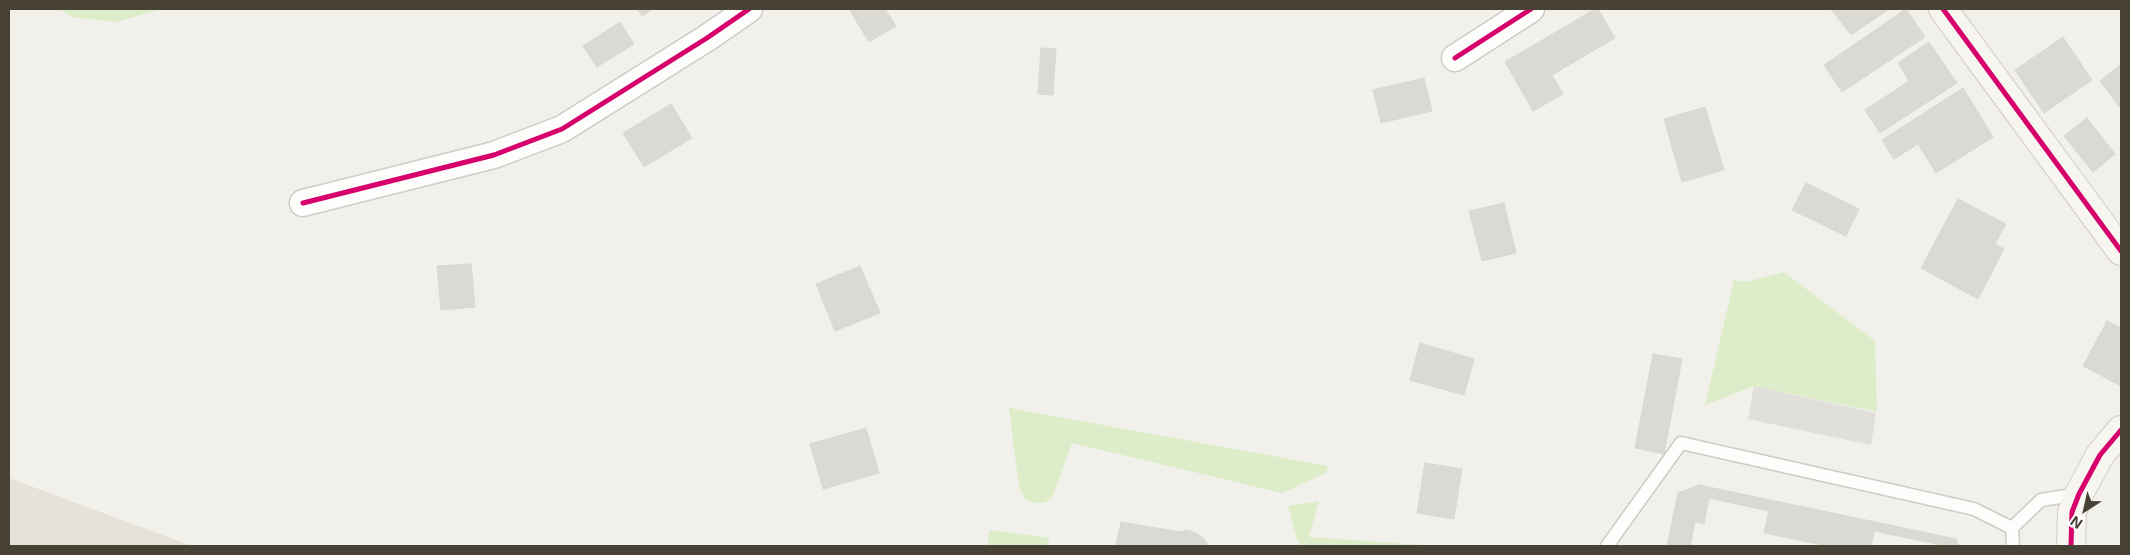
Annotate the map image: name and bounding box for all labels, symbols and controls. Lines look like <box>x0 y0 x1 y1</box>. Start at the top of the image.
north arrow <box>2060 485 2110 535</box>
text: N <box>2067 513 2085 533</box>

